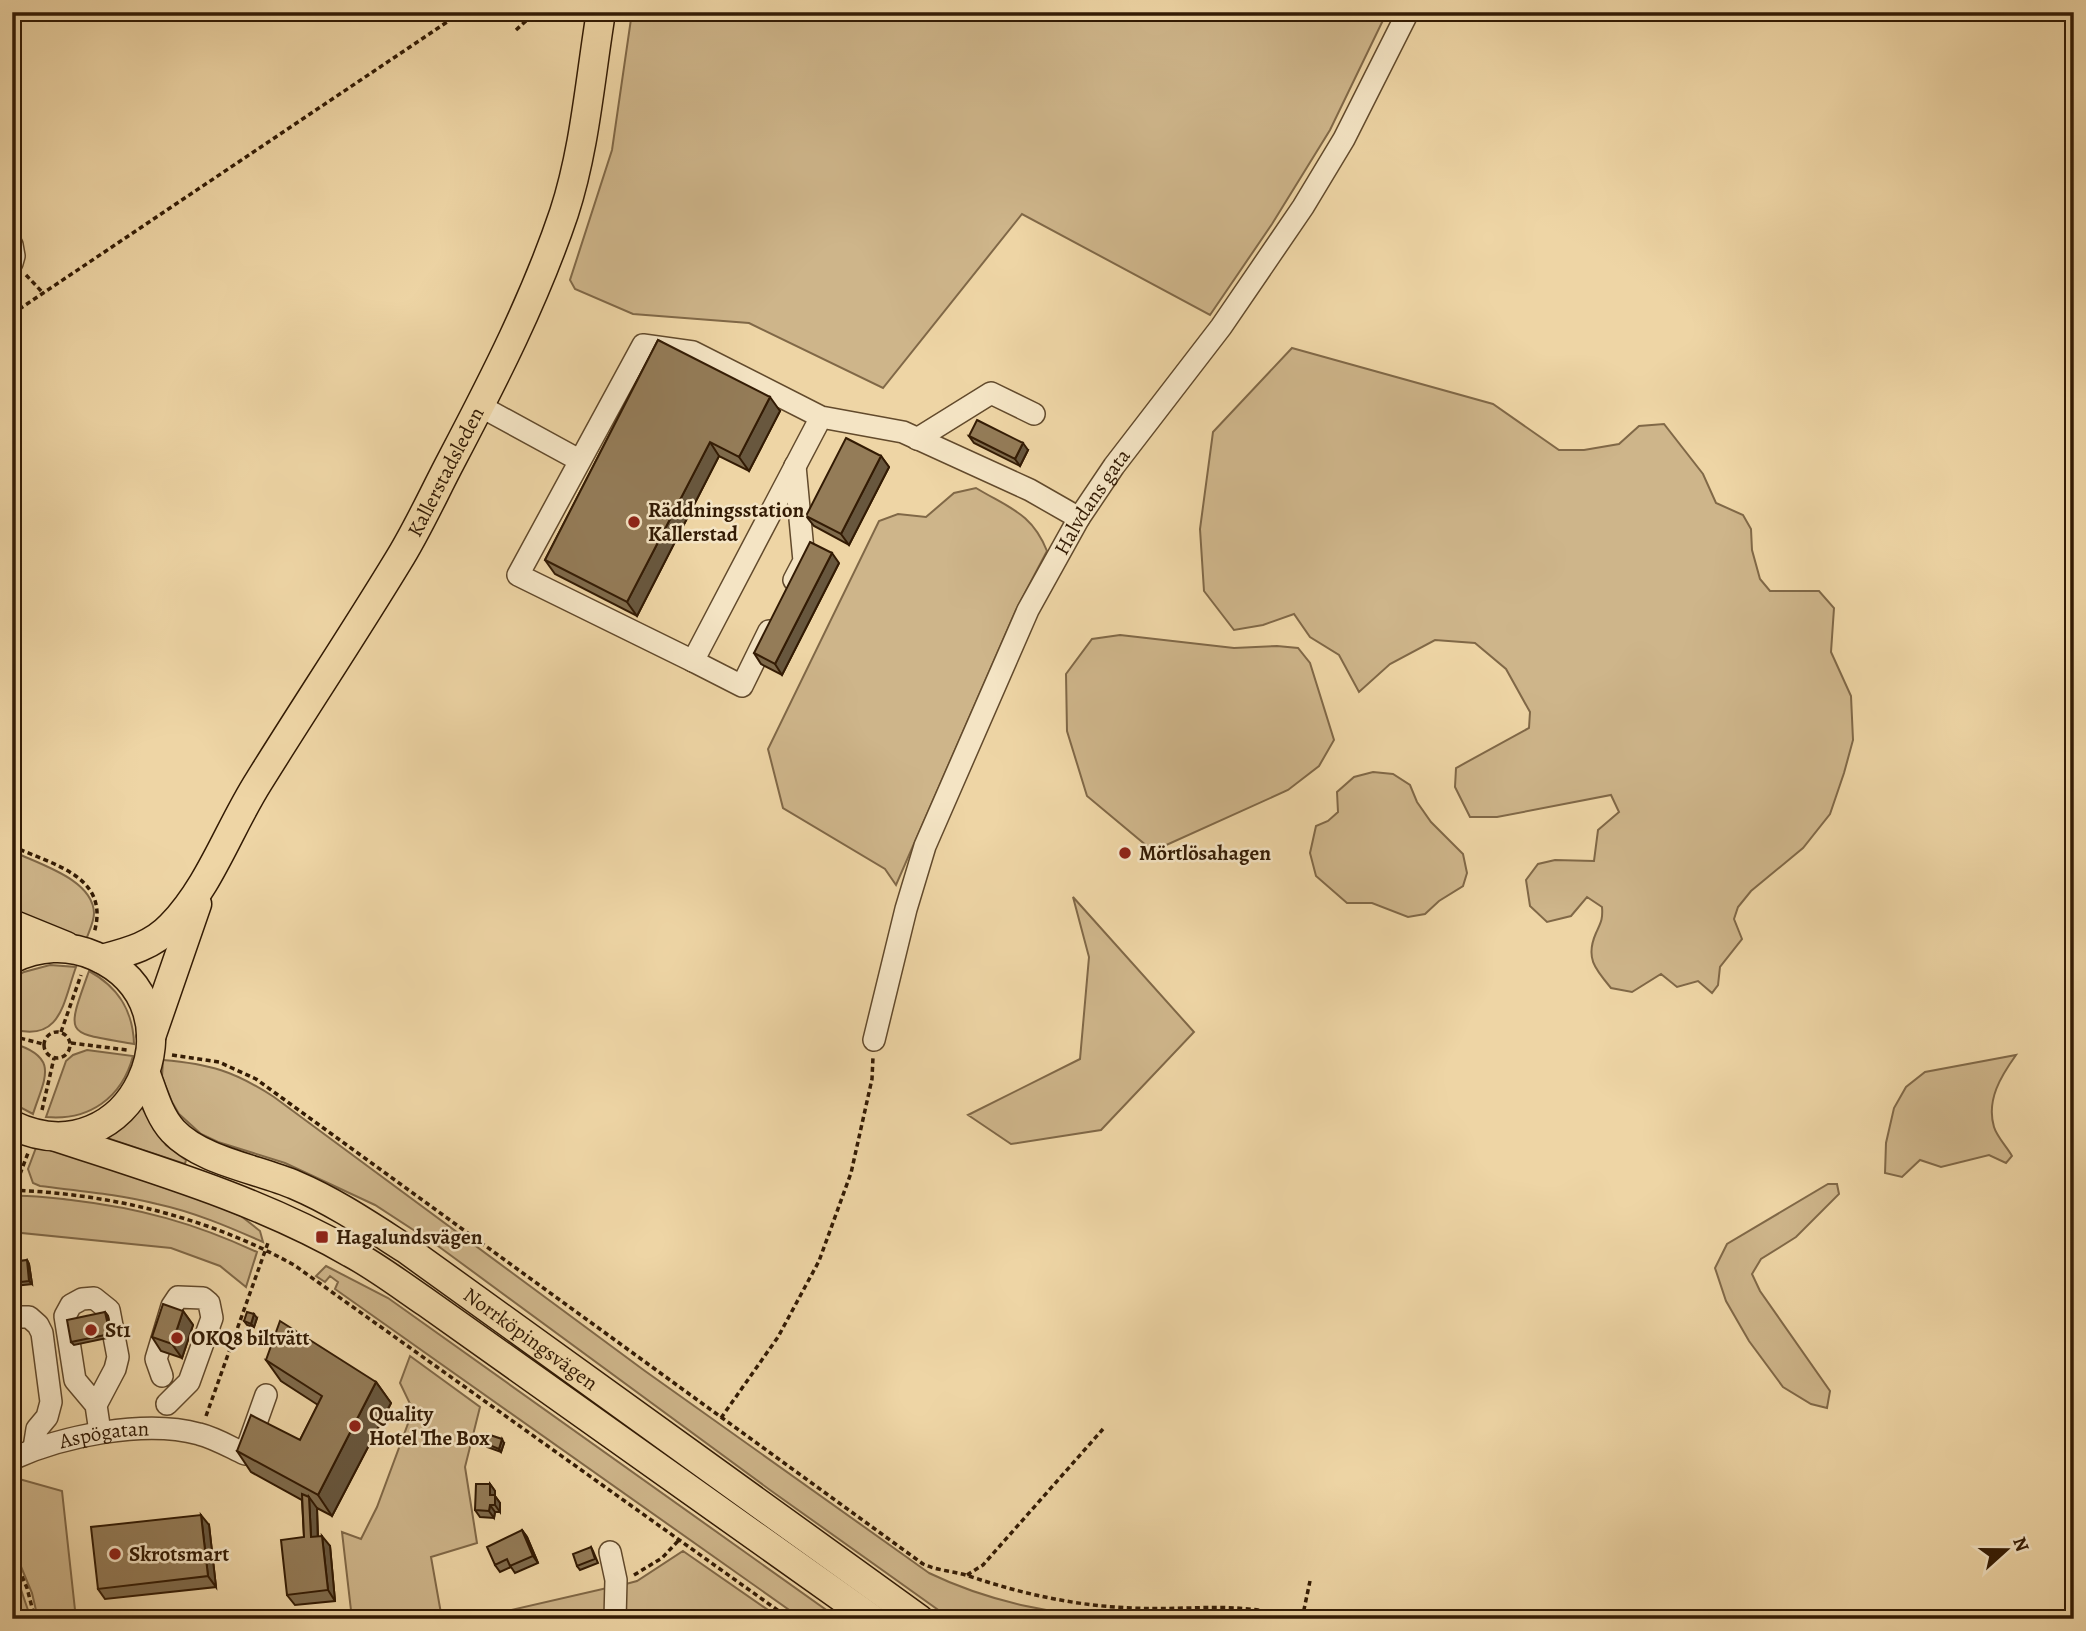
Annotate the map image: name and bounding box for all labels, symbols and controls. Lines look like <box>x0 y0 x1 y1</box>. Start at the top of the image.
street label: Kallerstadsleden <box>401 402 491 542</box>
street label: Halvdans gata <box>1047 443 1137 560</box>
place label: Räddningsstation Kallerstad <box>648 496 804 548</box>
marker: Räddningsstation Kallerstad <box>626 514 642 530</box>
place label: Mörtlösahagen <box>1139 839 1271 867</box>
marker: Mörtlösahagen <box>1117 845 1133 861</box>
place label: Hagalundsvägen <box>336 1223 483 1251</box>
marker: Hagalundsvägen <box>314 1229 330 1245</box>
street label: Norrköpingsvägen <box>458 1281 604 1397</box>
place label: St1 <box>105 1316 131 1344</box>
marker: St1 <box>83 1322 99 1338</box>
place label: OKQ8 biltvätt <box>191 1324 310 1352</box>
marker: OKQ8 biltvätt <box>169 1330 185 1346</box>
place label: Quality Hotel The Box <box>369 1400 490 1452</box>
street label: Aspögatan <box>55 1414 150 1456</box>
marker: Quality Hotel The Box <box>347 1418 363 1434</box>
north arrow <box>1970 1516 2040 1586</box>
text: N <box>2006 1533 2036 1556</box>
place label: Skrotsmart <box>129 1540 229 1568</box>
marker: Skrotsmart <box>107 1546 123 1562</box>

